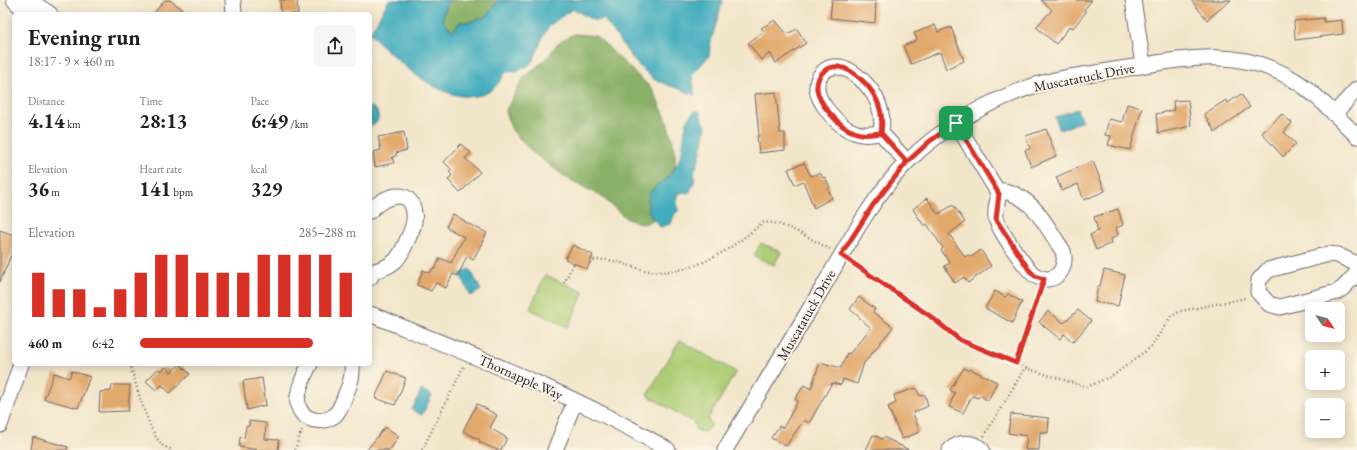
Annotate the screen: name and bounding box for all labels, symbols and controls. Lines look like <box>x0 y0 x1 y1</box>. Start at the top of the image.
text: Evening run <box>28 23 141 52</box>
button: share <box>314 25 356 67</box>
text: 18:17 · 9 × 460 m <box>28 53 115 70</box>
street label: Muscatatuck Drive <box>1032 58 1136 96</box>
text: Distance <box>28 94 65 108</box>
text: Time <box>139 94 162 108</box>
text: Pace <box>251 94 269 108</box>
pin <box>939 106 973 140</box>
text: 4.14 <box>28 108 65 134</box>
text: 28:13 <box>139 108 187 134</box>
text: 6:49 <box>251 108 288 134</box>
icon: arrive <box>945 112 967 134</box>
text: km <box>65 117 81 131</box>
text: /km <box>288 117 308 131</box>
text: Elevation <box>28 162 68 176</box>
text: Heart rate <box>139 162 182 176</box>
text: kcal <box>251 162 267 176</box>
text: 36 <box>28 176 49 202</box>
text: 141 <box>139 176 171 202</box>
text: 329 <box>251 176 282 202</box>
text: m <box>49 185 60 199</box>
text: bpm <box>171 185 193 199</box>
text: Elevation <box>28 224 75 241</box>
text: 285–288 m <box>299 224 356 241</box>
street label: Muscatatuck Drive <box>773 266 840 364</box>
north arrow <box>1305 302 1345 342</box>
map controls <box>1305 302 1345 438</box>
text: 460 m <box>28 335 62 352</box>
text: 6:42 <box>92 335 114 352</box>
street label: Thornapple Way <box>476 350 567 404</box>
button: + <box>1305 350 1345 390</box>
button: − <box>1305 398 1345 438</box>

